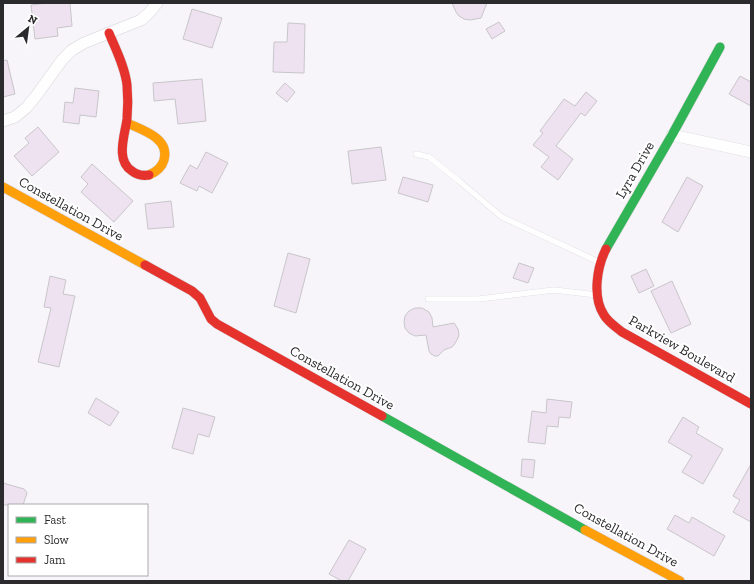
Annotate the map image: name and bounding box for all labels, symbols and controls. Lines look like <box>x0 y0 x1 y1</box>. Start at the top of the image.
north arrow <box>8 8 48 48</box>
text: N <box>26 12 40 28</box>
street label: Lyra Drive <box>612 138 658 202</box>
street label: Constellation Drive <box>16 173 127 245</box>
street label: Parkview Boulevard <box>626 312 738 386</box>
street label: Constellation Drive <box>287 342 398 414</box>
street label: Constellation Drive <box>571 499 682 571</box>
legend <box>8 504 148 576</box>
text: Fast <box>44 513 67 527</box>
text: Slow <box>44 533 70 547</box>
text: Jam <box>44 553 66 567</box>

